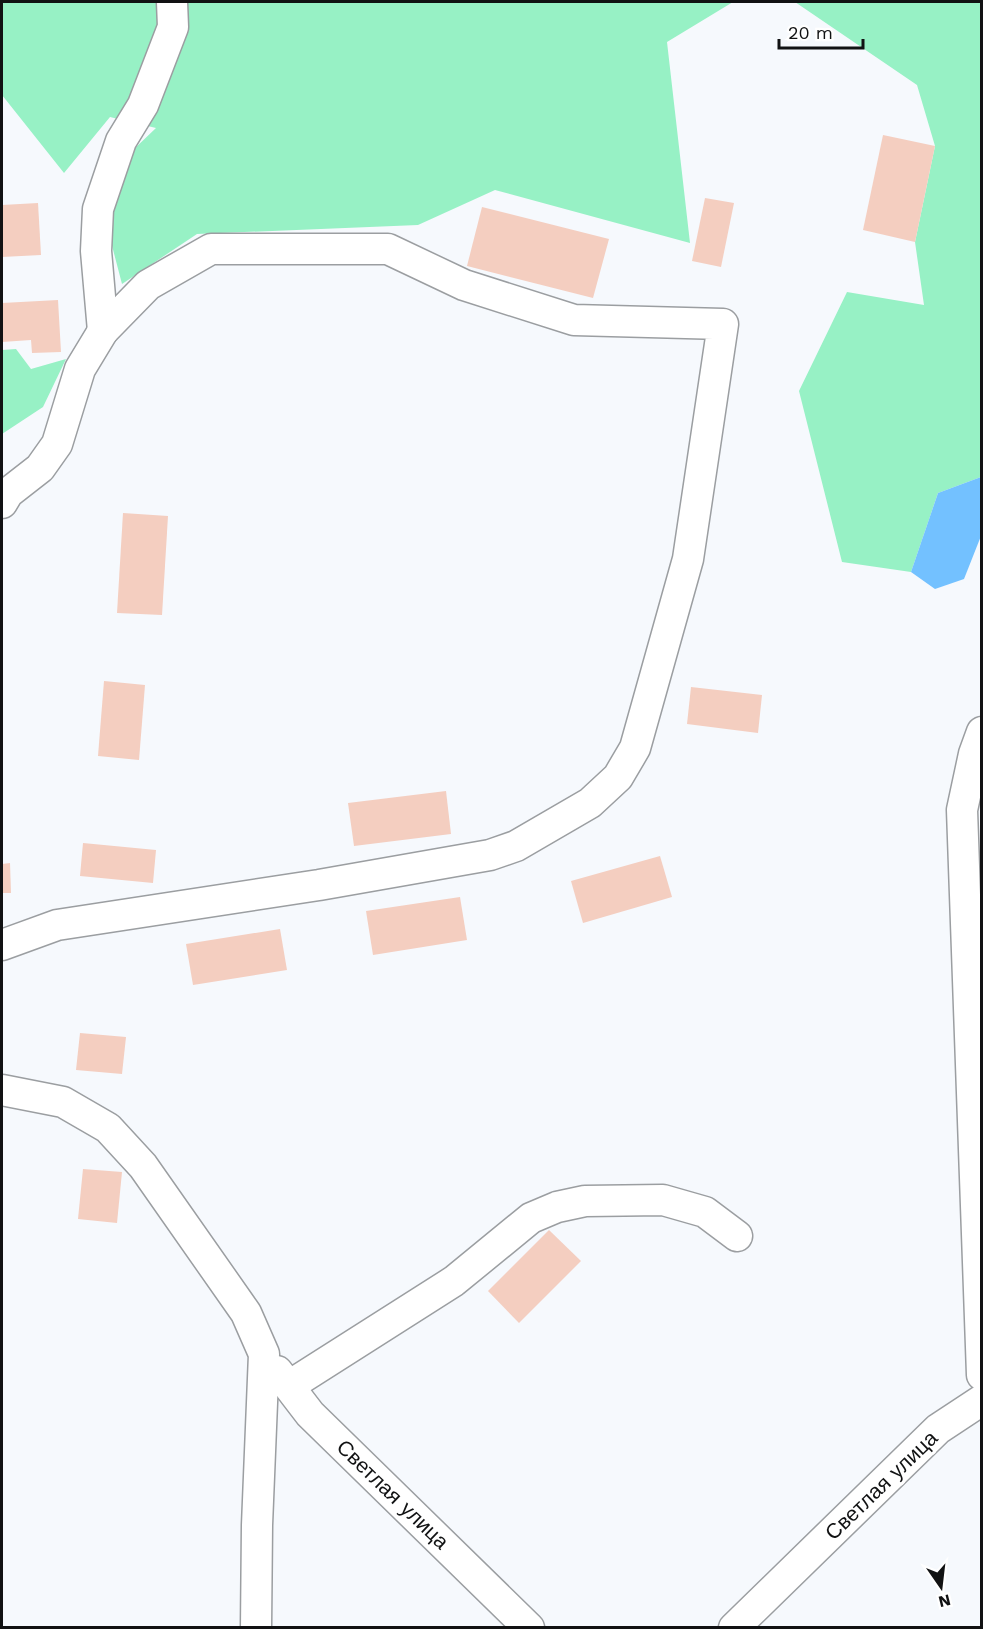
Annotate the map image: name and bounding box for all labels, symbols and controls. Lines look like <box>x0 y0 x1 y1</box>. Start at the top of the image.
scale bar <box>779 12 863 50</box>
text: 20 m <box>788 22 833 43</box>
street label: Светлая улица <box>820 1425 943 1545</box>
street label: Светлая улица <box>332 1434 455 1554</box>
north arrow <box>911 1557 971 1617</box>
text: N <box>936 1590 953 1612</box>

